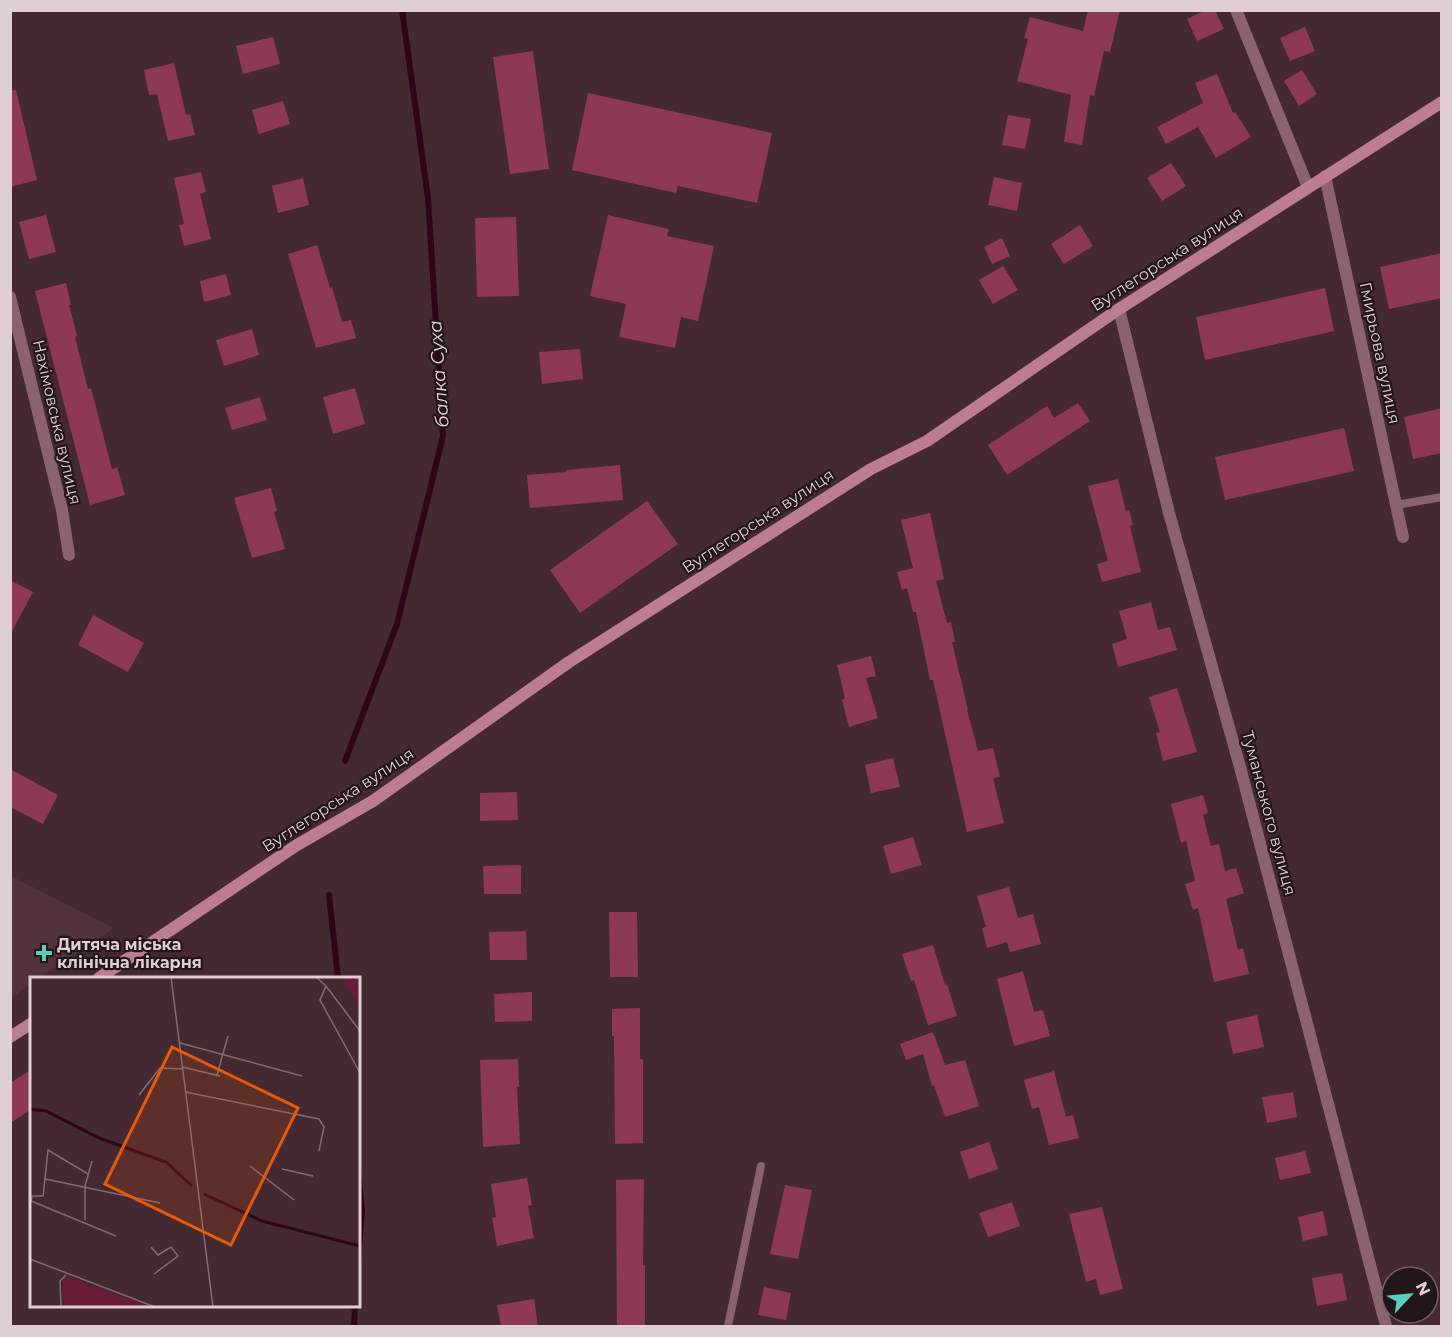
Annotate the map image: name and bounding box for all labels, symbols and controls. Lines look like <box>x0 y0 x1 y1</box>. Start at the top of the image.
street label: Вуглегорська вулиця <box>1088 203 1246 315</box>
street label: Гмирьова вулиця <box>1356 280 1404 426</box>
water label: балка Суха <box>424 320 454 428</box>
street label: Нахімовська вулиця <box>29 338 85 506</box>
street label: Вуглегорська вулиця <box>679 465 837 577</box>
street label: Туманського вулиця <box>1238 729 1300 897</box>
street label: Вуглегорська вулиця <box>259 744 417 856</box>
place label: Дитяча міська клінічна лікарня <box>57 935 202 972</box>
marker: Дитяча міська клінічна лікарня <box>35 944 53 962</box>
inset map <box>30 977 360 1307</box>
north arrow <box>1380 1265 1440 1325</box>
text: N <box>1412 1279 1434 1299</box>

